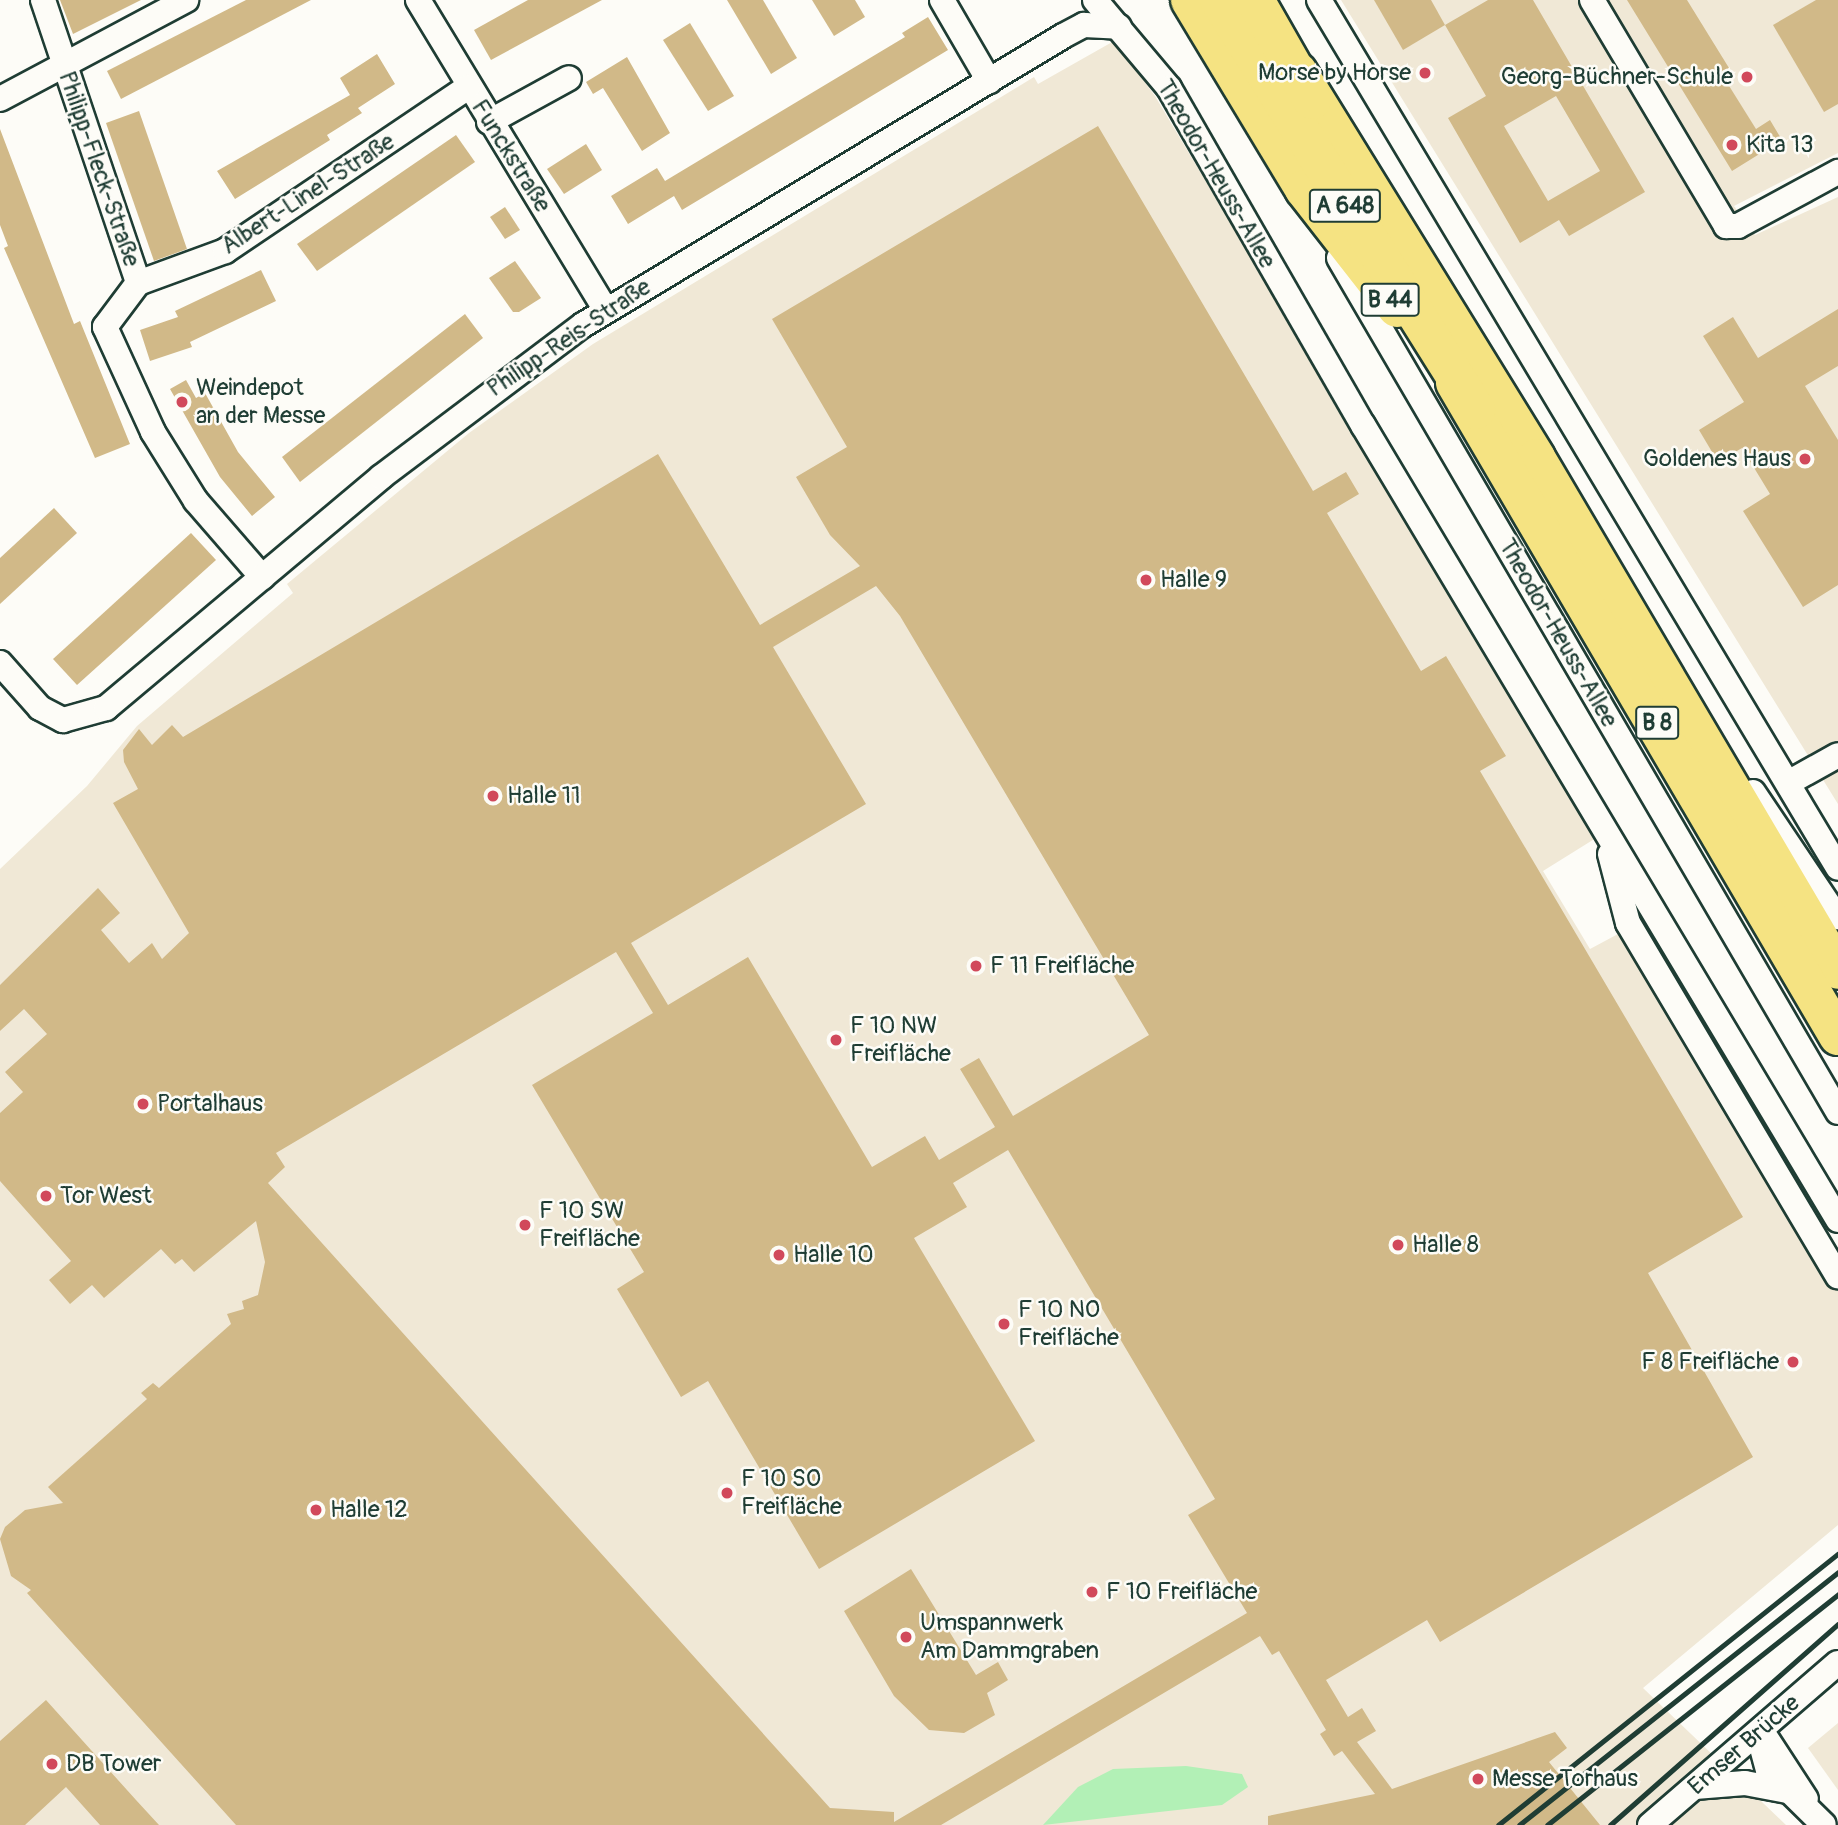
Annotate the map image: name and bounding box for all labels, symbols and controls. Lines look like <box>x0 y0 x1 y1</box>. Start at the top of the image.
place label: Morse by Horse <box>1258 59 1411 87</box>
place label: Georg-Büchner-Schule <box>1501 63 1733 91</box>
marker: Morse by Horse <box>1417 65 1433 81</box>
street label: Philipp-Fleck-Straße <box>52 68 146 270</box>
marker: Georg-Büchner-Schule <box>1739 69 1755 85</box>
street label: Theodor-Heuss-Allee <box>1150 75 1282 273</box>
street label: Funckstraße <box>465 94 557 218</box>
street label: Albert-Linel-Straße <box>216 127 400 261</box>
place label: Kita 13 <box>1746 131 1814 159</box>
marker: Kita 13 <box>1724 137 1740 153</box>
road number: A 648 <box>1308 186 1382 226</box>
street label: Philipp-Reis-Straße <box>482 273 656 403</box>
road number: B 44 <box>1360 280 1420 320</box>
place label: Weindepot an der Messe <box>196 374 325 430</box>
marker: Weindepot an der Messe <box>174 394 190 410</box>
place label: Goldenes Haus <box>1643 445 1791 473</box>
marker: Goldenes Haus <box>1797 451 1813 467</box>
street label: Theodor-Heuss-Allee <box>1492 534 1624 732</box>
place label: Halle 9 <box>1160 566 1227 594</box>
marker: Halle 9 <box>1138 572 1154 588</box>
road number: B 8 <box>1634 704 1680 743</box>
place label: Halle 11 <box>507 782 581 810</box>
marker: Halle 11 <box>485 788 501 804</box>
place label: F 11 Freifläche <box>990 952 1134 980</box>
marker: F 11 Freifläche <box>968 958 984 974</box>
place label: F 10 NW Freifläche <box>850 1012 951 1068</box>
marker: F 10 NW Freifläche <box>828 1032 844 1048</box>
place label: Portalhaus <box>157 1090 263 1118</box>
marker: Portalhaus <box>135 1096 151 1112</box>
place label: Tor West <box>60 1182 152 1210</box>
marker: Tor West <box>38 1188 54 1204</box>
place label: F 10 SW Freifläche <box>539 1197 640 1253</box>
marker: F 10 SW Freifläche <box>517 1217 533 1233</box>
place label: Halle 8 <box>1412 1231 1479 1259</box>
marker: Halle 8 <box>1390 1237 1406 1253</box>
place label: Halle 10 <box>793 1241 874 1269</box>
marker: Halle 10 <box>771 1247 787 1263</box>
place label: F 10 NO Freifläche <box>1018 1296 1119 1352</box>
marker: F 10 NO Freifläche <box>996 1316 1012 1332</box>
place label: F 8 Freifläche <box>1641 1348 1779 1376</box>
marker: F 8 Freifläche <box>1785 1354 1801 1370</box>
place label: F 10 SO Freifläche <box>741 1465 842 1521</box>
marker: F 10 SO Freifläche <box>719 1485 735 1501</box>
place label: Halle 12 <box>330 1496 408 1524</box>
marker: Halle 12 <box>308 1502 324 1518</box>
place label: F 10 Freifläche <box>1106 1578 1257 1606</box>
marker: F 10 Freifläche <box>1084 1584 1100 1600</box>
place label: Umspannwerk Am Dammgraben <box>920 1609 1099 1665</box>
marker: Umspannwerk Am Dammgraben <box>898 1629 914 1645</box>
street label: Emser Brücke <box>1682 1689 1806 1801</box>
place label: DB Tower <box>66 1750 161 1778</box>
marker: DB Tower <box>44 1756 60 1772</box>
place label: Messe Torhaus <box>1492 1765 1638 1793</box>
marker: Messe Torhaus <box>1470 1771 1486 1787</box>

